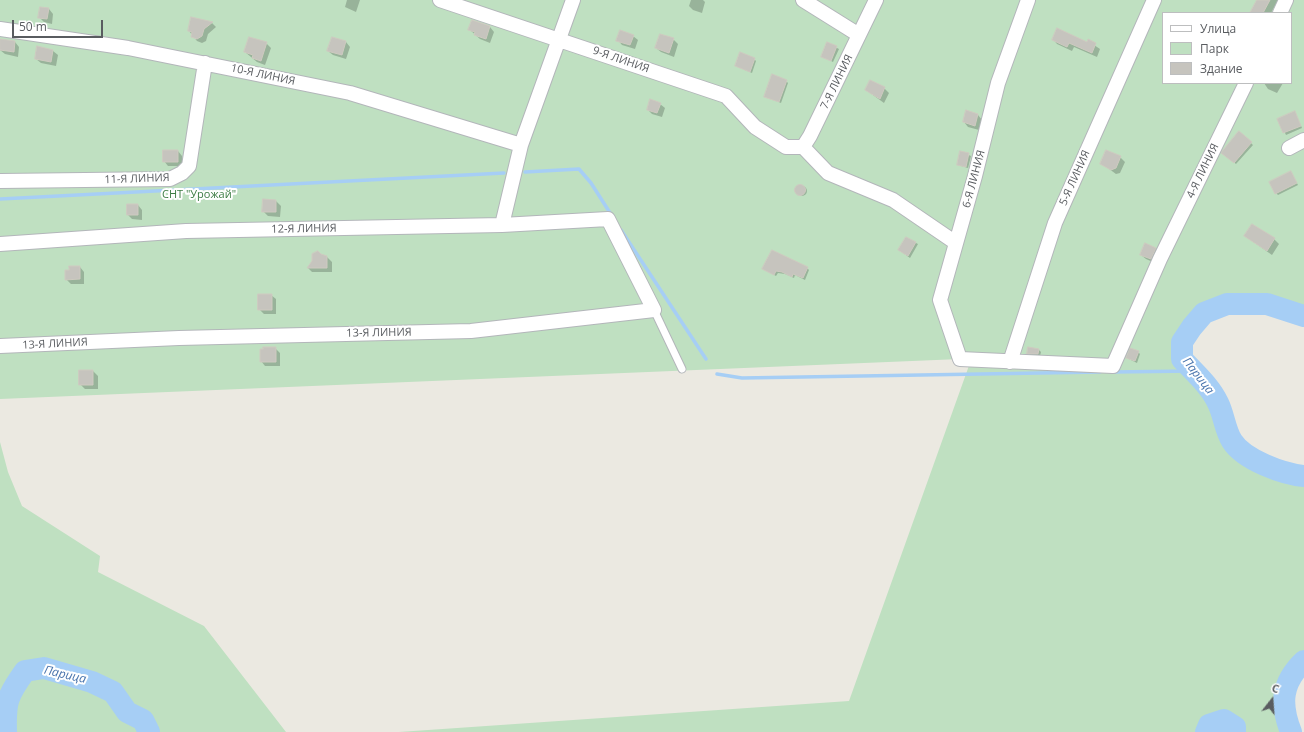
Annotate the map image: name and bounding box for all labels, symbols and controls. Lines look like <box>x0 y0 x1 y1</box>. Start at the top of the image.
scale bar <box>14 12 105 38</box>
legend <box>1162 12 1292 84</box>
text: 50 m <box>19 18 47 35</box>
text: Улица <box>1200 20 1236 37</box>
text: Парк <box>1200 40 1229 57</box>
street label: 9-Я ЛИНИЯ <box>591 44 651 76</box>
street label: 7-Я ЛИНИЯ <box>818 53 856 111</box>
text: Здание <box>1200 60 1243 77</box>
street label: 10-Я ЛИНИЯ <box>230 62 296 88</box>
street label: 4-Я ЛИНИЯ <box>1184 142 1222 200</box>
street label: 5-Я ЛИНИЯ <box>1057 148 1093 208</box>
street label: 6-Я ЛИНИЯ <box>960 149 988 209</box>
street label: 11-Я ЛИНИЯ <box>104 171 170 187</box>
park label: СНТ "Урожай" <box>162 188 236 202</box>
street label: 12-Я ЛИНИЯ <box>271 222 337 236</box>
street label: 13-Я ЛИНИЯ <box>346 326 412 340</box>
street label: 13-Я ЛИНИЯ <box>22 336 88 352</box>
water label: Парица <box>1179 355 1217 397</box>
water label: Парица <box>43 663 87 687</box>
north arrow <box>1252 680 1292 720</box>
text: С <box>1270 680 1281 696</box>

